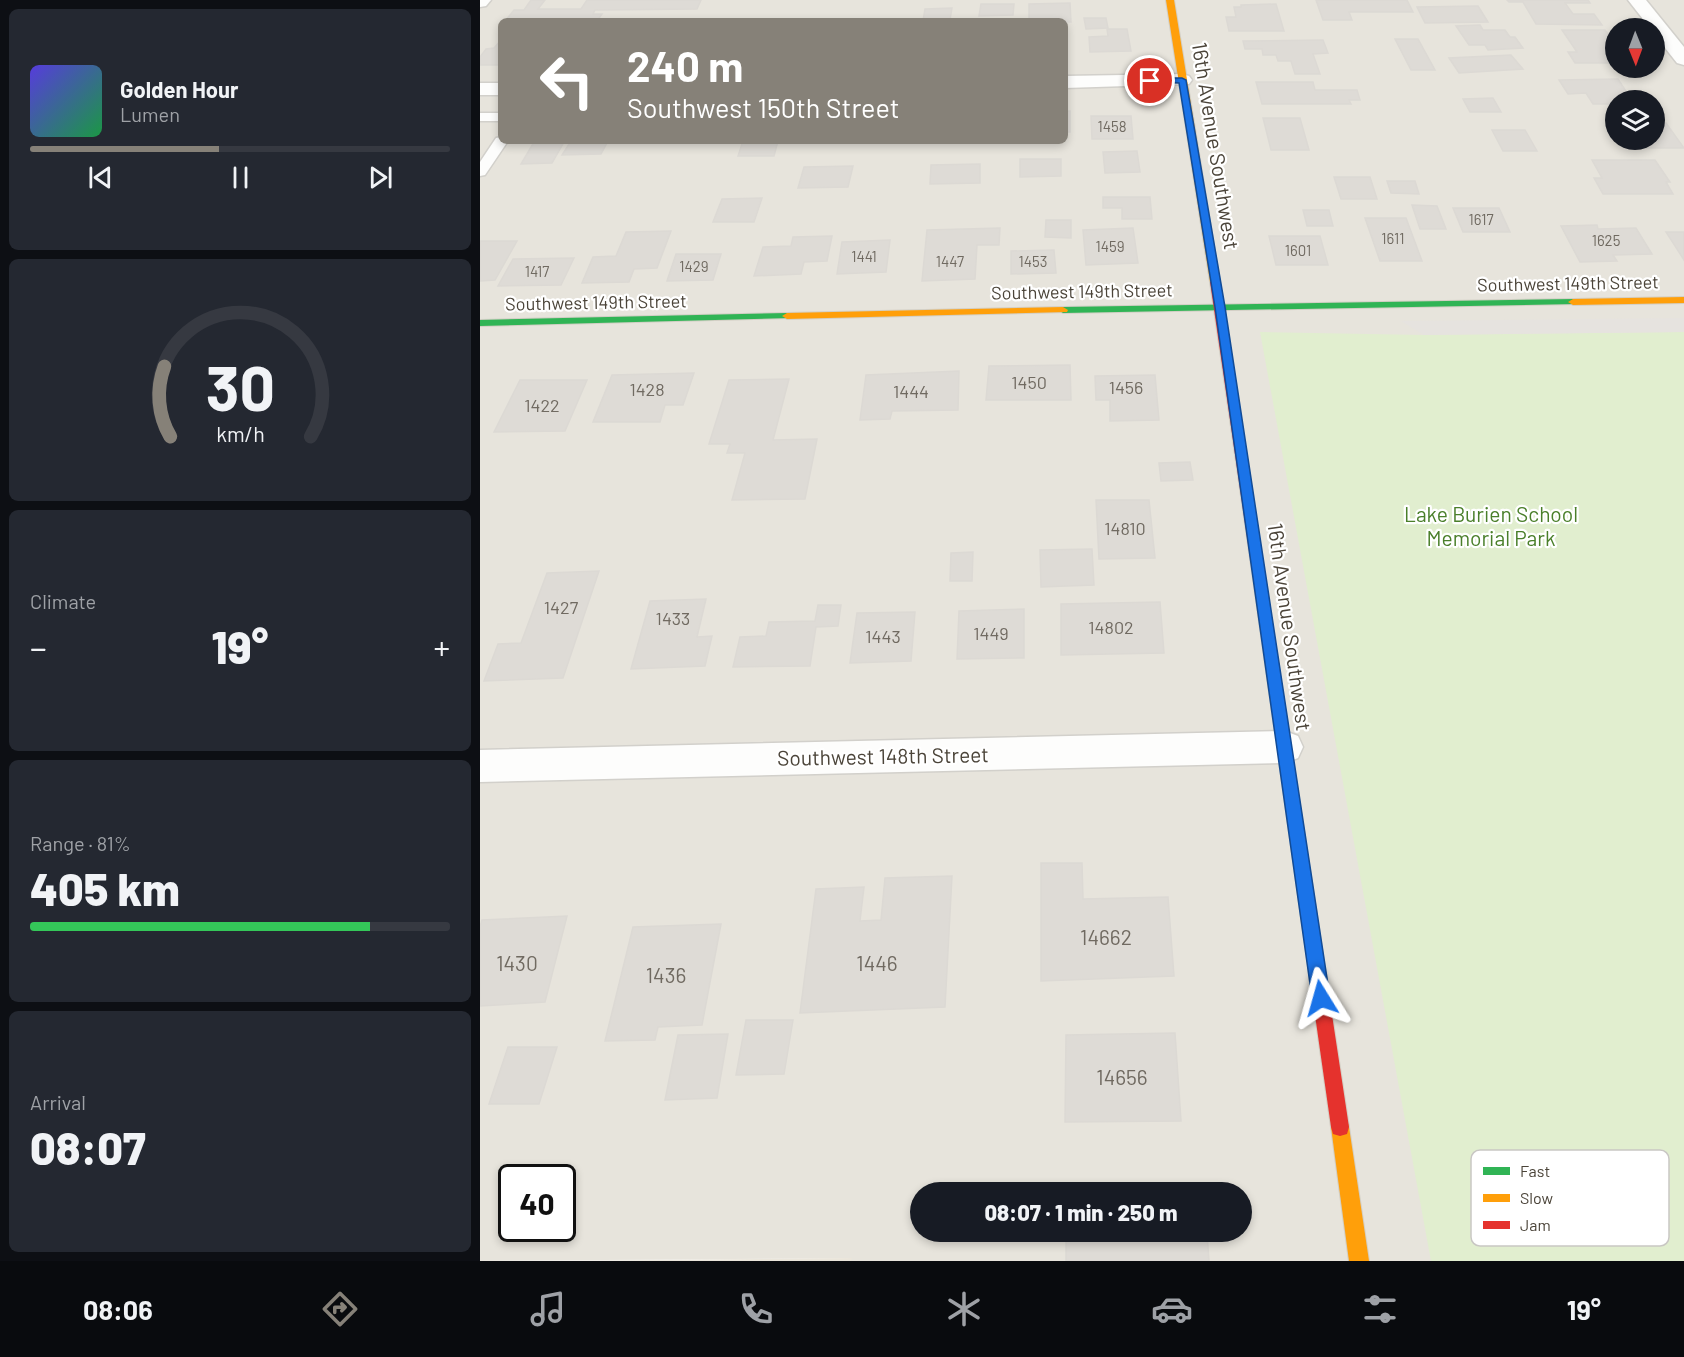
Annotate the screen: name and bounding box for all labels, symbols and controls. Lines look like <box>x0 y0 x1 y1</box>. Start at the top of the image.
north arrow <box>1605 18 1665 78</box>
map controls <box>1605 18 1665 150</box>
text: 240 m <box>627 40 743 90</box>
street label: 16th Avenue Southwest <box>1188 40 1245 251</box>
icon: left <box>528 42 606 120</box>
pin <box>1124 55 1175 106</box>
icon: arrive <box>1133 64 1166 97</box>
text: Golden Hour <box>120 76 238 102</box>
button: layers <box>1605 90 1665 150</box>
text: Southwest 150th Street <box>627 91 900 123</box>
text: Lumen <box>120 102 180 126</box>
house number: 1458 <box>1097 117 1127 135</box>
icon: previous <box>84 161 117 194</box>
icon: pause <box>224 161 257 194</box>
icon: next <box>364 161 397 194</box>
house number: 1617 <box>1468 210 1494 228</box>
house number: 1611 <box>1381 229 1405 247</box>
house number: 1625 <box>1592 231 1620 249</box>
house number: 1459 <box>1095 237 1125 255</box>
house number: 1601 <box>1285 241 1311 259</box>
house number: 1441 <box>851 247 877 265</box>
house number: 1447 <box>936 252 964 270</box>
house number: 1453 <box>1019 252 1047 270</box>
house number: 1429 <box>679 257 709 275</box>
house number: 1417 <box>525 262 549 280</box>
street label: Southwest 149th Street <box>1477 270 1659 296</box>
street label: Southwest 149th Street <box>991 278 1173 304</box>
street label: Southwest 149th Street <box>505 289 687 315</box>
text: 30 <box>205 349 275 423</box>
house number: 1450 <box>1011 371 1047 393</box>
house number: 1456 <box>1109 376 1143 398</box>
house number: 1428 <box>629 378 665 400</box>
house number: 1444 <box>893 380 929 402</box>
house number: 1422 <box>524 394 560 416</box>
text: km/h <box>216 422 264 447</box>
park label: Lake Burien School Memorial Park <box>1404 501 1578 550</box>
house number: 14810 <box>1104 517 1146 539</box>
street label: 16th Avenue Southwest <box>1264 521 1317 732</box>
text: Climate <box>30 589 96 613</box>
house number: 1427 <box>544 596 579 618</box>
house number: 1433 <box>656 607 690 629</box>
house number: 14802 <box>1088 616 1134 638</box>
text: 19° <box>212 619 268 673</box>
house number: 1449 <box>973 622 1009 644</box>
house number: 1443 <box>865 625 901 647</box>
text: − <box>30 627 47 667</box>
text: + <box>434 627 450 667</box>
street label: Southwest 148th Street <box>777 741 989 770</box>
text: Range · 81% <box>30 831 131 855</box>
text: 405 km <box>30 861 180 915</box>
house number: 14662 <box>1080 924 1132 949</box>
house number: 1430 <box>496 950 538 975</box>
house number: 1446 <box>856 950 898 975</box>
house number: 1436 <box>646 962 686 987</box>
position arrow <box>1289 966 1353 1030</box>
house number: 14656 <box>1096 1064 1148 1089</box>
text: Arrival <box>30 1090 86 1114</box>
text: 08:07 <box>30 1120 146 1174</box>
legend <box>1471 1150 1669 1246</box>
text: Fast <box>1520 1161 1550 1180</box>
speed limit sign: 40 <box>498 1164 576 1242</box>
text: Slow <box>1520 1188 1553 1207</box>
text: 08:07 · 1 min · 250 m <box>984 1199 1178 1225</box>
text: Jam <box>1520 1215 1551 1234</box>
icon: directions <box>319 1288 361 1330</box>
icon: music <box>527 1288 569 1330</box>
icon: phone <box>735 1288 777 1330</box>
icon: climate <box>943 1288 985 1330</box>
icon: car <box>1151 1288 1193 1330</box>
icon: filters <box>1359 1288 1401 1330</box>
text: 08:06 <box>83 1293 153 1325</box>
text: 19° <box>1567 1293 1601 1325</box>

